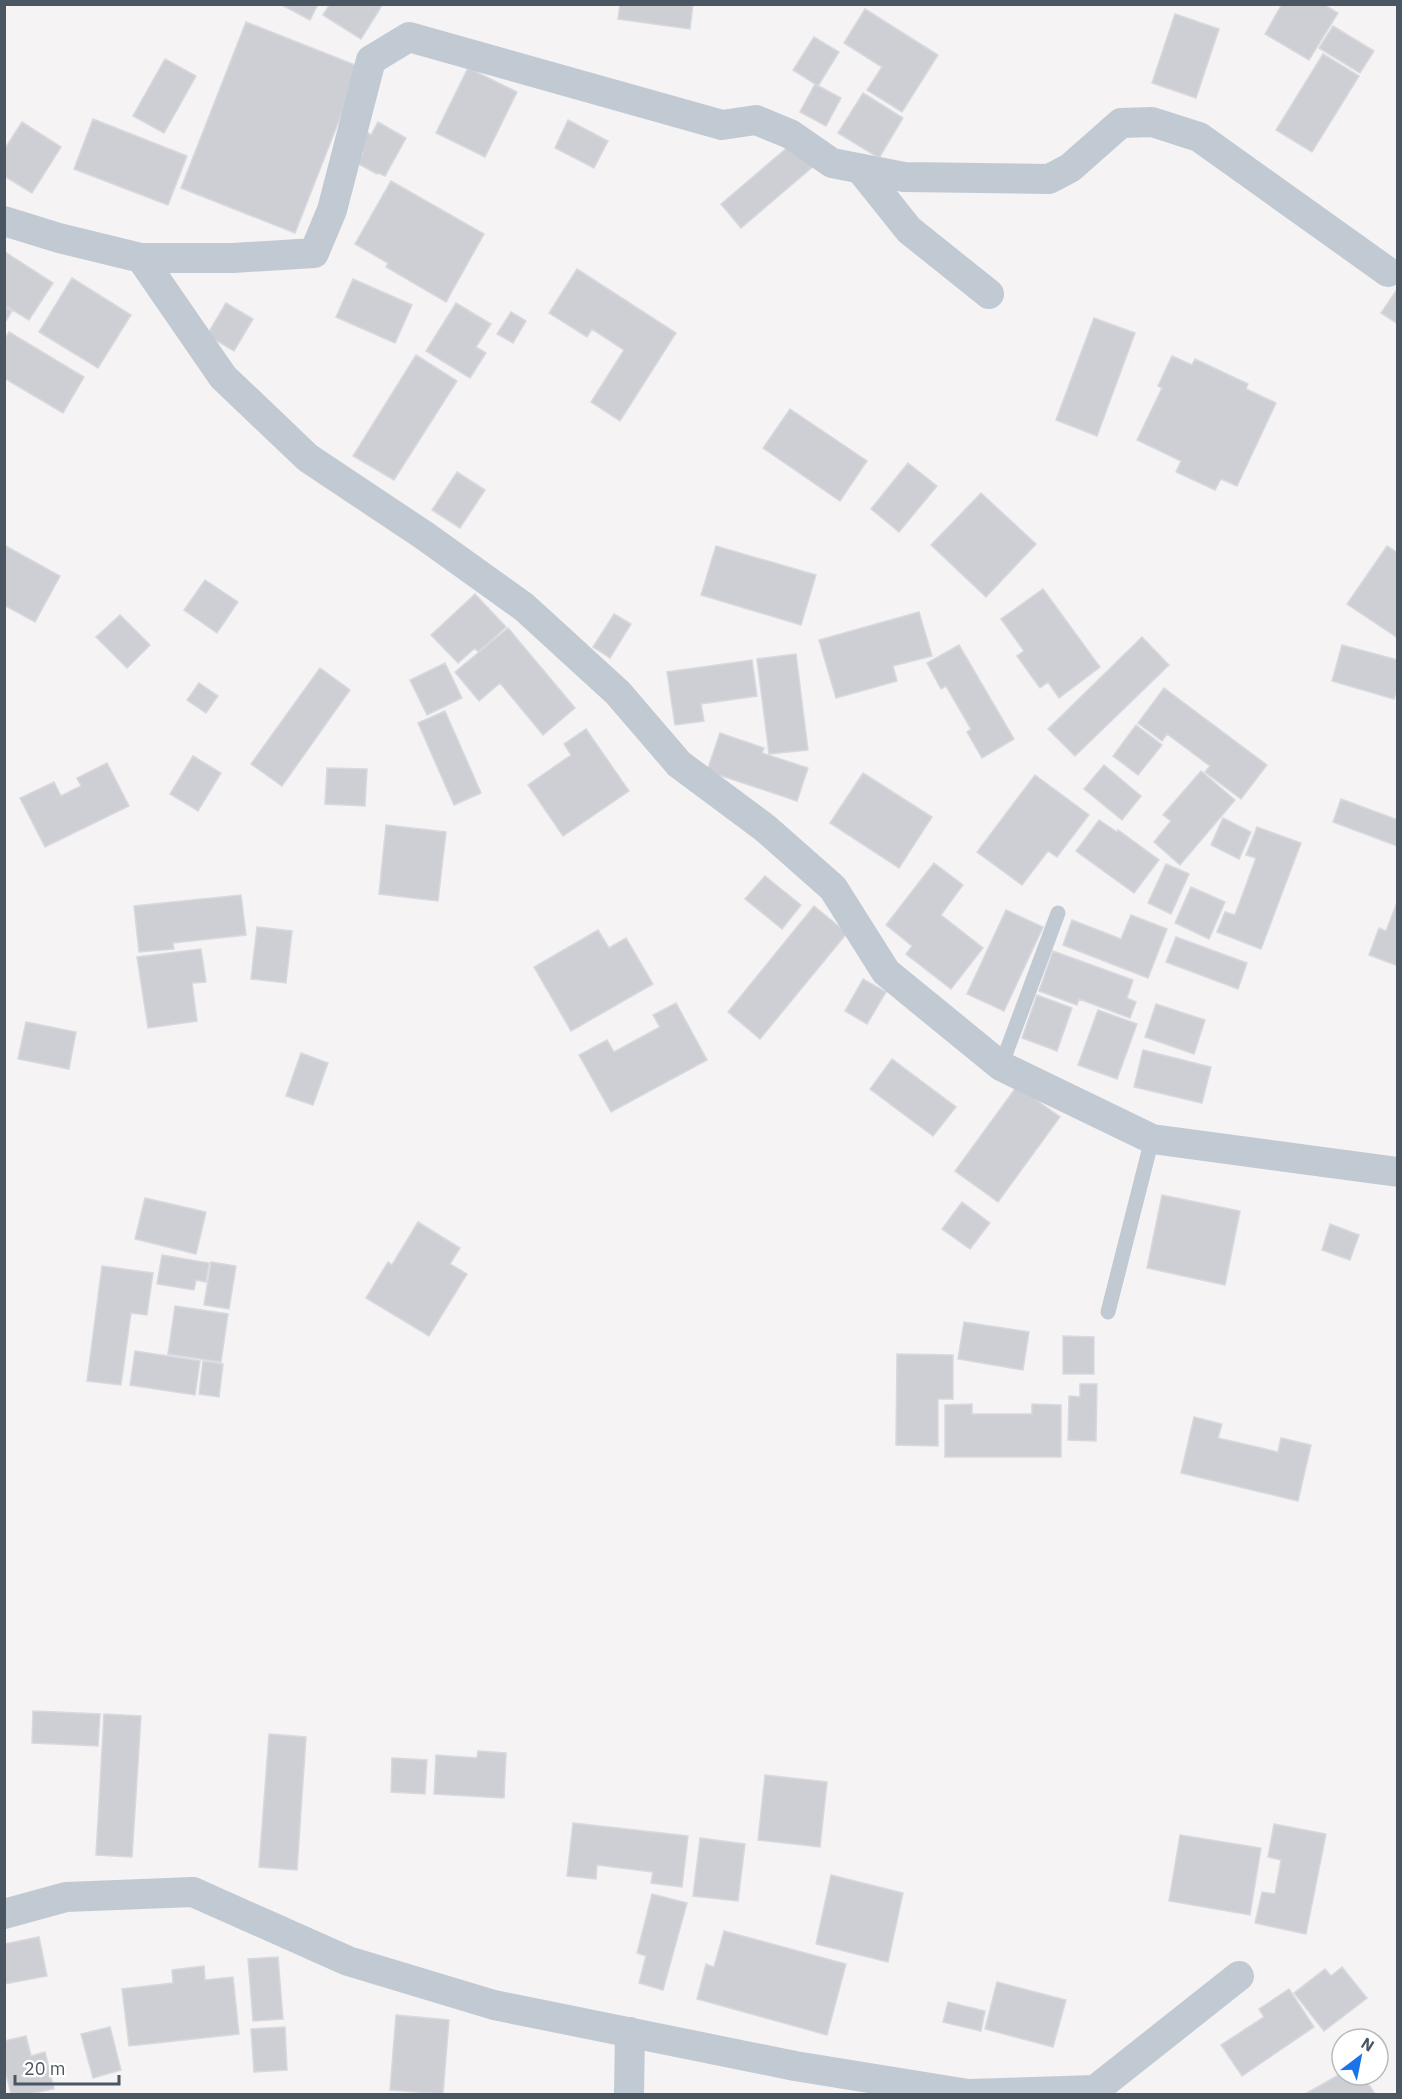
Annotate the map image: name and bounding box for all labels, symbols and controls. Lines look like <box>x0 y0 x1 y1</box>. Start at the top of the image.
north arrow <box>1330 2027 1390 2087</box>
text: N <box>1358 2033 1378 2056</box>
scale bar <box>15 2048 118 2086</box>
text: 20 m <box>24 2057 66 2080</box>

